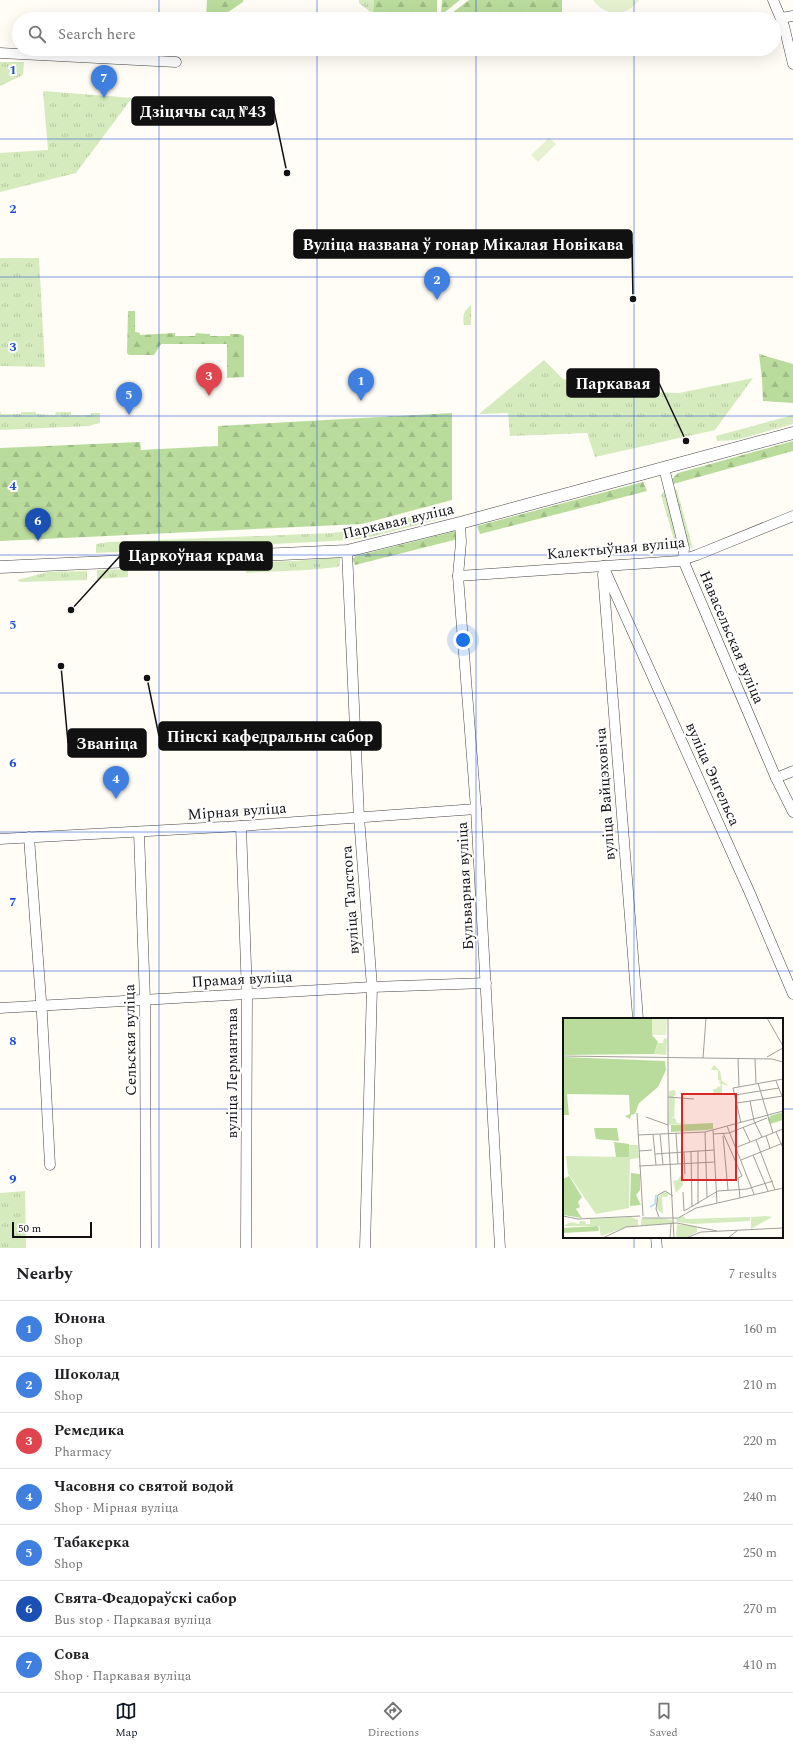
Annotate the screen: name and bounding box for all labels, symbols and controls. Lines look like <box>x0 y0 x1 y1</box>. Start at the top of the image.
search box <box>12 12 781 56</box>
icon: search <box>26 23 48 45</box>
text: Search here <box>58 23 136 46</box>
text: 1 <box>9 60 17 80</box>
pin: 7 <box>91 65 117 98</box>
callout: Дзіцячы сад №43 <box>132 97 274 125</box>
text: Дзіцячы сад №43 <box>140 100 266 124</box>
text: 2 <box>9 199 17 219</box>
callout: Вуліца названа ў гонар Мікалая Новікава <box>294 230 632 258</box>
text: Вуліца названа ў гонар Мікалая Новікава <box>302 233 624 257</box>
pin: 2 <box>424 267 450 300</box>
text: 3 <box>9 337 17 357</box>
pin: 3 <box>196 363 222 396</box>
pin: 1 <box>348 368 374 401</box>
callout: Паркавая <box>567 369 659 397</box>
text: Паркавая <box>575 372 651 396</box>
pin: 5 <box>116 382 142 415</box>
text: 4 <box>9 476 17 496</box>
street label: Паркавая вуліца <box>340 497 457 545</box>
pin: 6 <box>25 508 51 541</box>
street label: Калектыўная вуліца <box>546 531 687 566</box>
callout: Царкоўная крама <box>120 542 272 570</box>
text: Царкоўная крама <box>128 544 265 568</box>
street label: Навасельская вуліца <box>693 567 770 708</box>
text: 5 <box>9 615 17 635</box>
your location <box>453 630 473 650</box>
street label: вуліца Энгельса <box>679 719 746 830</box>
callout: Пінскі кафедральны сабор <box>159 722 381 750</box>
text: Пінскі кафедральны сабор <box>167 725 373 749</box>
street label: вуліца Вайцэховіча <box>589 726 622 861</box>
callout: Званіца <box>68 729 146 757</box>
text: Званіца <box>76 732 138 756</box>
text: 6 <box>9 753 17 773</box>
pin: 4 <box>103 766 129 799</box>
street label: Мірная вуліца <box>187 797 288 826</box>
street label: Бульварная вуліца <box>451 821 480 951</box>
street label: вуліца Талстога <box>335 844 366 955</box>
text: 7 <box>9 892 17 912</box>
street label: Прамая вуліца <box>191 965 294 994</box>
street label: Сельская вуліца <box>118 983 143 1096</box>
street label: вуліца Лермантава <box>221 1007 244 1138</box>
inset map <box>563 1018 783 1238</box>
text: 8 <box>9 1031 17 1051</box>
text: 9 <box>9 1169 17 1189</box>
scale bar <box>12 1220 92 1239</box>
text: 50 m <box>18 1220 41 1237</box>
text: Nearby <box>16 1261 72 1287</box>
text: 7 results <box>729 1264 777 1284</box>
text: Юнона <box>54 1307 105 1330</box>
text: 1 <box>25 1319 33 1339</box>
text: 160 m <box>743 1319 777 1339</box>
text: Shop <box>54 1330 83 1350</box>
text: Шоколад <box>54 1363 120 1386</box>
text: 2 <box>25 1375 33 1395</box>
text: 210 m <box>743 1375 777 1395</box>
text: Shop <box>54 1386 83 1406</box>
text: Ремедика <box>54 1419 124 1442</box>
text: 3 <box>25 1431 33 1451</box>
text: 220 m <box>743 1431 777 1451</box>
text: Pharmacy <box>54 1442 111 1462</box>
text: Часовня со святой водой <box>54 1475 234 1498</box>
text: 4 <box>25 1487 33 1507</box>
text: 240 m <box>743 1487 777 1507</box>
text: Shop · Мірная вуліца <box>54 1498 179 1518</box>
text: Табакерка <box>54 1531 129 1554</box>
text: 5 <box>25 1543 33 1563</box>
text: 250 m <box>743 1543 777 1563</box>
text: Shop <box>54 1554 83 1574</box>
text: Свята-Феадораўскі сабор <box>54 1587 237 1610</box>
text: 6 <box>25 1599 33 1619</box>
text: 270 m <box>743 1599 777 1619</box>
text: Bus stop · Паркавая вуліца <box>54 1610 212 1630</box>
text: Сова <box>54 1643 89 1666</box>
text: 7 <box>25 1655 33 1675</box>
text: 410 m <box>743 1655 777 1675</box>
text: Shop · Паркавая вуліца <box>54 1666 191 1686</box>
tab: Map <box>115 1700 137 1741</box>
tab: Directions <box>368 1700 419 1741</box>
tab: Saved <box>650 1700 678 1741</box>

